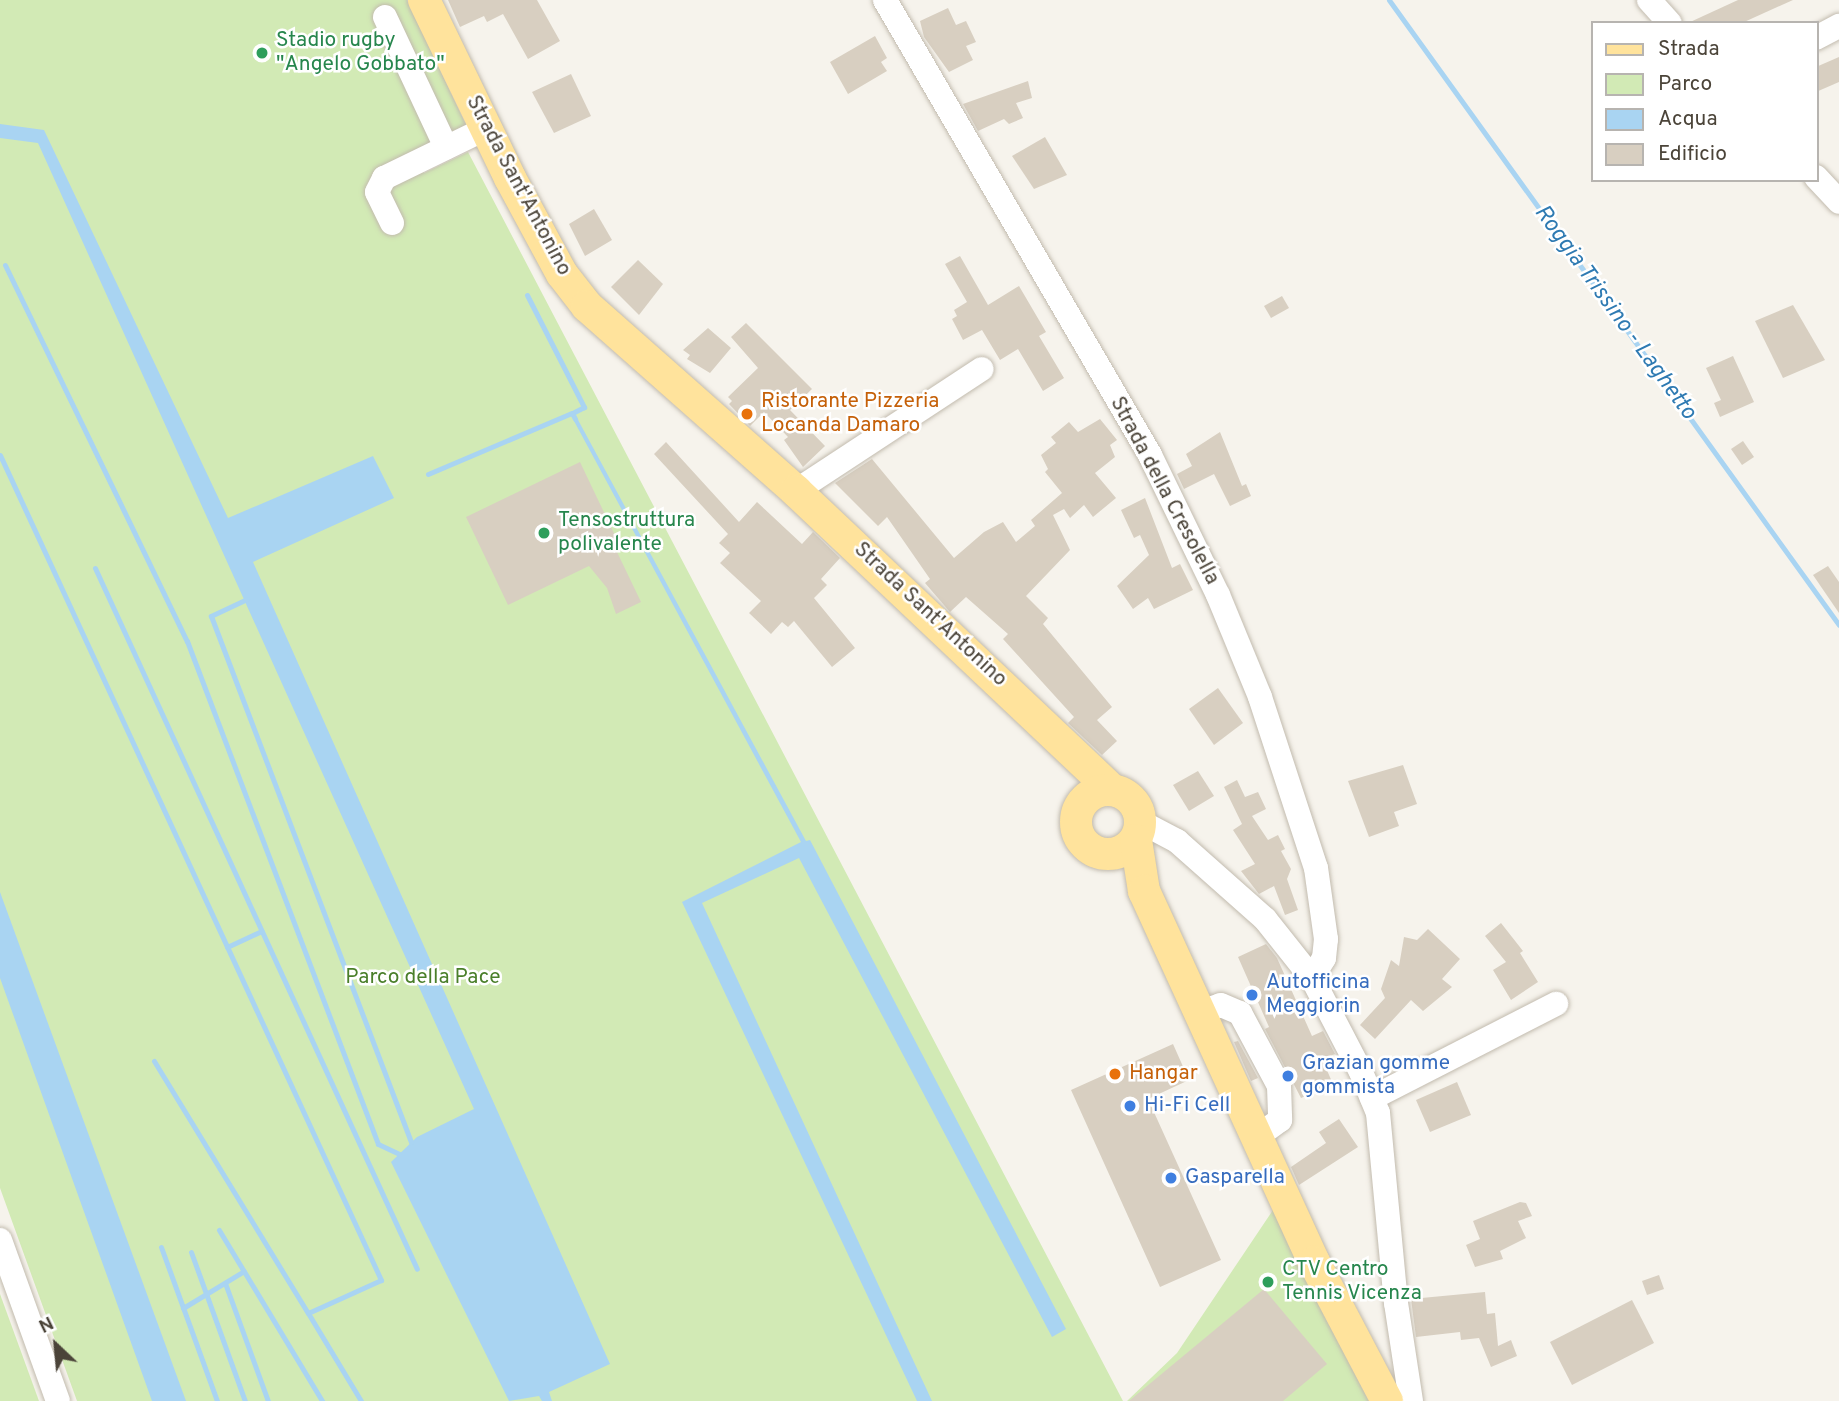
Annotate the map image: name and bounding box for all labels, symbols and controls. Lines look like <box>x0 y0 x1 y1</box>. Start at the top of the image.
legend <box>1590 21 1818 182</box>
place label: Stadio rugby "Angelo Gobbato" <box>276 28 445 78</box>
text: Strada <box>1658 36 1719 63</box>
marker: Stadio rugby "Angelo Gobbato" <box>254 45 270 61</box>
text: Parco <box>1658 71 1712 98</box>
street label: Strada Sant'Antonino <box>460 92 576 280</box>
text: Acqua <box>1658 106 1718 133</box>
text: Edificio <box>1658 141 1727 168</box>
water label: Roggia Trissino - Laghetto <box>1527 200 1701 426</box>
place label: Ristorante Pizzeria Locanda Damaro <box>761 389 939 439</box>
street label: Strada della Cresolella <box>1104 393 1224 589</box>
marker: Ristorante Pizzeria Locanda Damaro <box>739 406 755 422</box>
place label: Tensostruttura polivalente <box>558 508 695 558</box>
marker: Tensostruttura polivalente <box>536 525 552 541</box>
street label: Strada Sant'Antonino <box>848 537 1012 693</box>
park label: Parco della Pace <box>345 965 501 991</box>
place label: Autofficina Meggiorin <box>1266 970 1370 1020</box>
marker: Autofficina Meggiorin <box>1244 987 1260 1003</box>
place label: Grazian gomme gommista <box>1302 1051 1450 1101</box>
place label: Hangar <box>1129 1061 1198 1087</box>
marker: Hangar <box>1107 1066 1123 1082</box>
marker: Grazian gomme gommista <box>1280 1068 1296 1084</box>
place label: Hi-Fi Cell <box>1144 1093 1230 1119</box>
marker: Hi-Fi Cell <box>1122 1098 1138 1114</box>
place label: Gasparella <box>1185 1165 1285 1191</box>
marker: Gasparella <box>1163 1170 1179 1186</box>
place label: CTV Centro Tennis Vicenza <box>1282 1257 1423 1307</box>
marker: CTV Centro Tennis Vicenza <box>1260 1274 1276 1290</box>
north arrow <box>21 1310 91 1380</box>
text: N <box>35 1312 58 1340</box>

